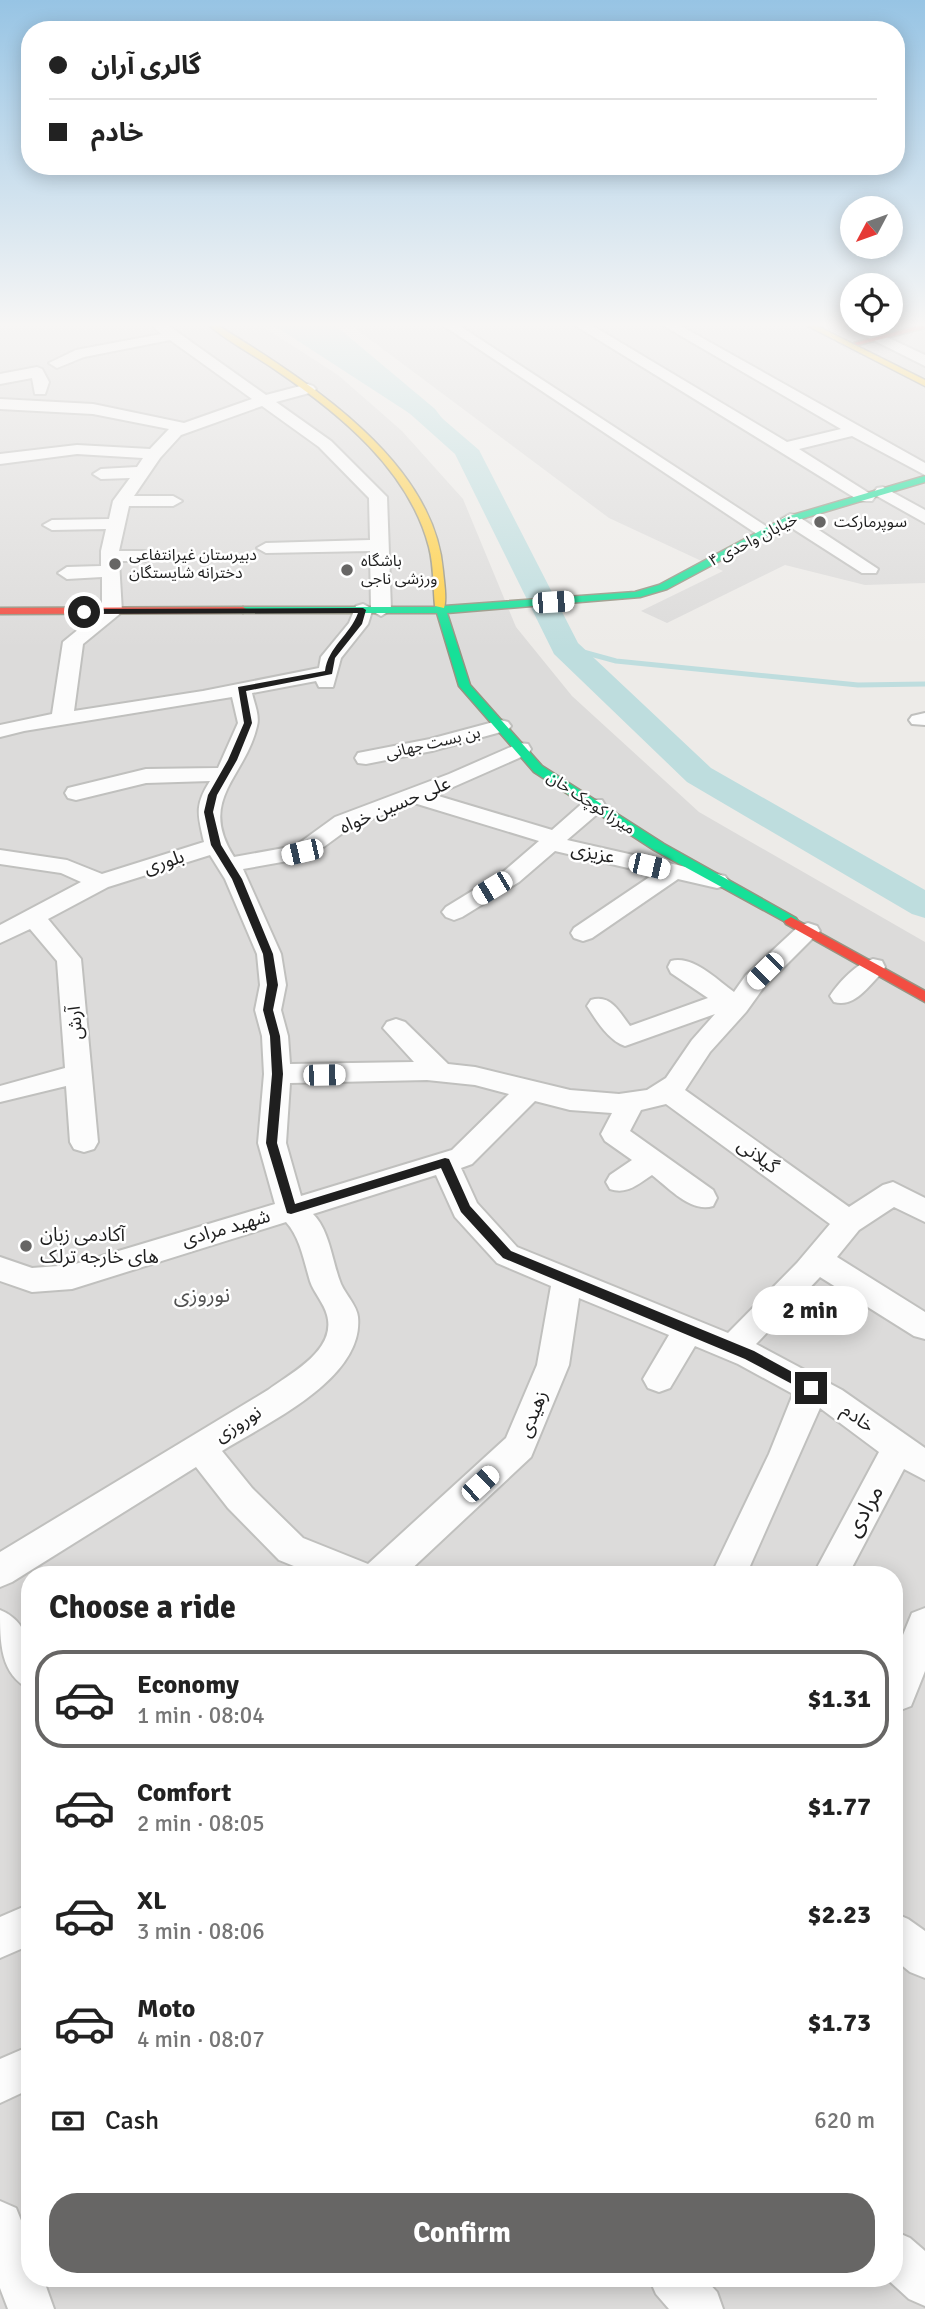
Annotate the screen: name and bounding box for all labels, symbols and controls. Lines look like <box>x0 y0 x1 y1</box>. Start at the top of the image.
text: گالری آران <box>91 50 201 82</box>
text: خادم <box>91 117 143 149</box>
north arrow <box>840 196 903 259</box>
map controls <box>840 196 903 336</box>
button: locate <box>840 273 903 336</box>
street label: خیابان واحدی ۴ <box>705 509 801 571</box>
place label: سوپرمارکت <box>834 512 907 532</box>
marker: سوپرمارکت <box>812 514 828 530</box>
place label: دبیرستان غیرانتفاعی دخترانه شایستگان <box>129 545 257 583</box>
place label: باشگاه ورزشی ناجی <box>361 551 437 589</box>
marker: دبیرستان غیرانتفاعی دخترانه شایستگان <box>107 556 123 572</box>
marker: باشگاه ورزشی ناجی <box>339 562 355 578</box>
car <box>532 590 575 614</box>
route start <box>68 596 100 628</box>
street label: بن بست جهانی <box>384 722 482 764</box>
street label: میرزا کوچک خان <box>543 767 639 839</box>
street label: علی حسین خواه <box>336 771 454 839</box>
car <box>280 837 325 867</box>
street label: عزیزی <box>569 837 617 869</box>
street label: بلوری <box>141 844 187 880</box>
car <box>627 851 672 881</box>
car <box>469 868 516 908</box>
car <box>743 949 788 993</box>
street label: آرش <box>61 1004 88 1041</box>
car <box>303 1064 346 1086</box>
street label: گیلانی <box>733 1133 784 1180</box>
street label: شهید مرادی <box>179 1204 273 1252</box>
place label: آکادمی زبان های خارجه ترلک <box>40 1223 159 1269</box>
marker: آکادمی زبان های خارجه ترلک <box>18 1238 34 1254</box>
district label: نوروزی <box>174 1282 230 1308</box>
callout: 2 min <box>753 1286 869 1336</box>
text: 2 min <box>782 1296 838 1325</box>
route end <box>795 1372 827 1404</box>
street label: زهیدی <box>513 1387 553 1441</box>
street label: خادم <box>836 1398 879 1440</box>
street label: نوروزی <box>210 1400 266 1448</box>
car <box>458 1462 503 1506</box>
street label: مرادی <box>838 1480 890 1542</box>
text: Choose a ride <box>49 1588 236 1627</box>
icon: car <box>53 1668 116 1731</box>
text: Economy <box>137 1669 239 1701</box>
text: $1.31 <box>807 1683 871 1715</box>
text: 1 min · 08:04 <box>137 1701 265 1730</box>
icon: car <box>53 1776 116 1839</box>
text: Comfort <box>137 1777 231 1809</box>
text: $1.77 <box>807 1791 871 1823</box>
text: 2 min · 08:05 <box>137 1809 265 1838</box>
icon: car <box>53 1884 116 1947</box>
text: XL <box>137 1885 167 1917</box>
text: $2.23 <box>807 1899 871 1931</box>
text: 3 min · 08:06 <box>137 1917 265 1946</box>
icon: car <box>53 1992 116 2055</box>
text: Moto <box>137 1993 195 2025</box>
text: $1.73 <box>807 2007 871 2039</box>
text: 4 min · 08:07 <box>137 2025 265 2054</box>
icon: cash <box>49 2102 87 2140</box>
text: Cash <box>105 2105 159 2137</box>
text: 620 m <box>814 2106 875 2135</box>
button: Confirm <box>49 2193 875 2273</box>

